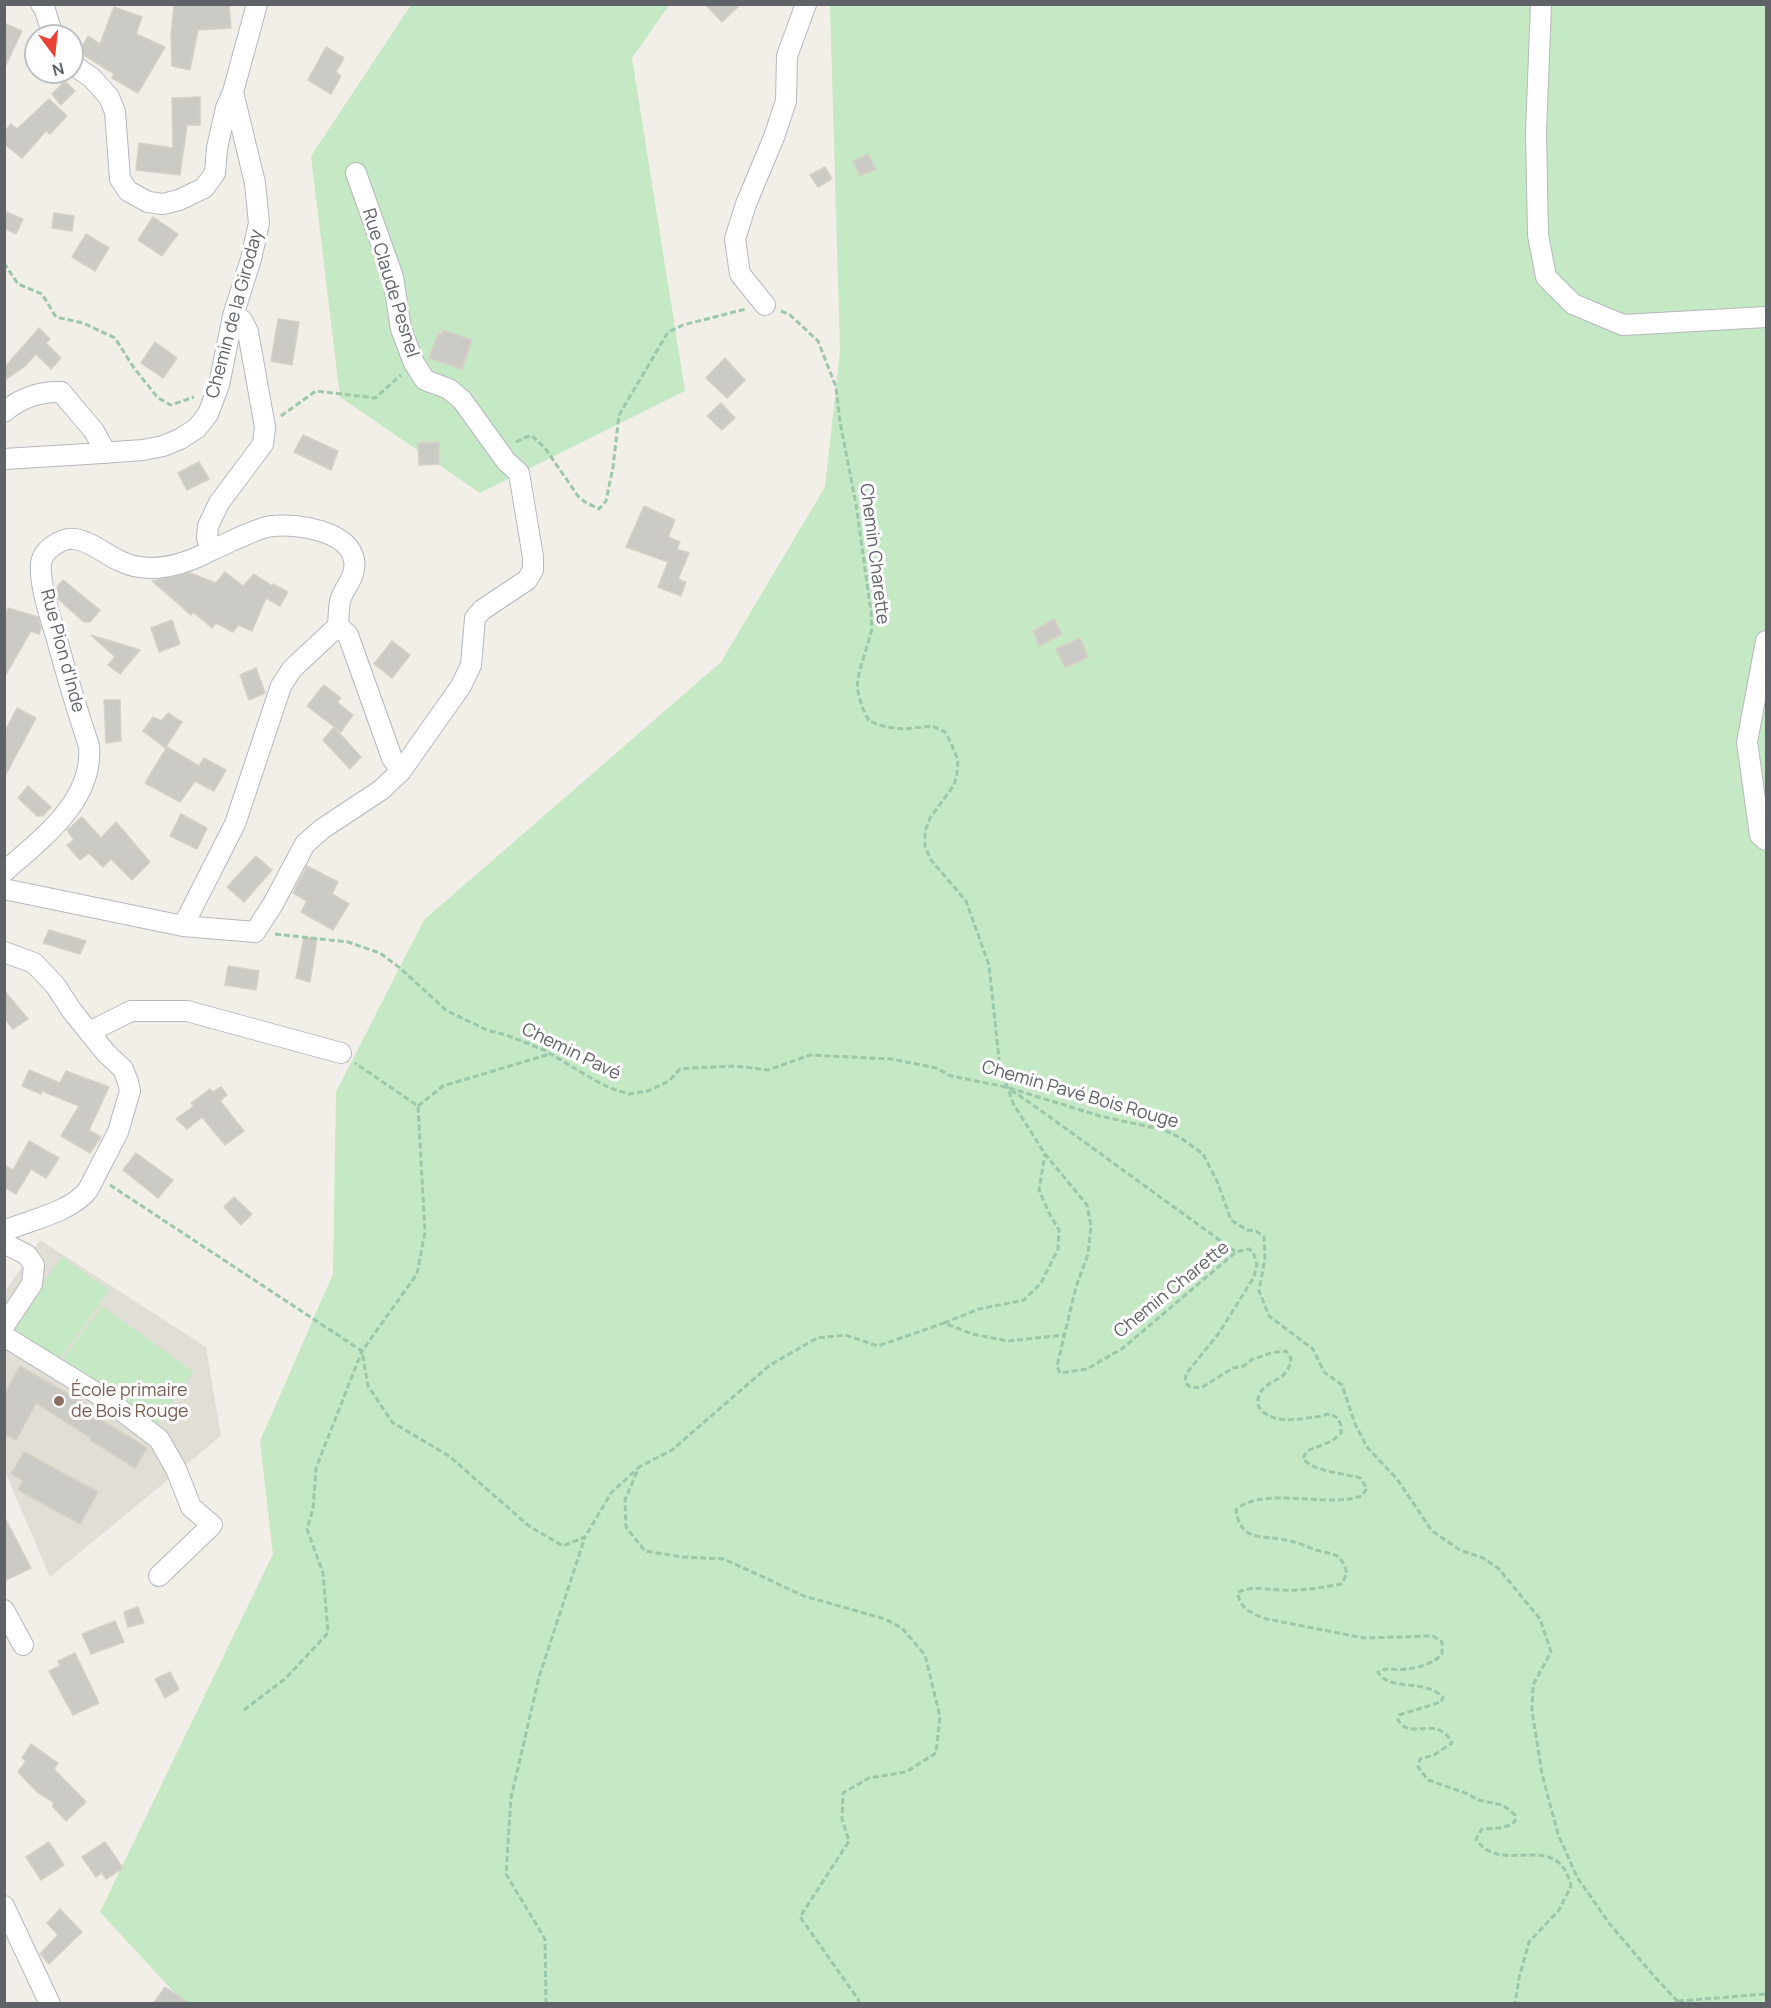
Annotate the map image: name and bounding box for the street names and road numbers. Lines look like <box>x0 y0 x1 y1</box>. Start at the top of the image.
street label: Rue Claude Pesnel <box>357 206 423 360</box>
street label: Chemin de la Giroday <box>202 227 268 401</box>
street label: Chemin Charette <box>855 482 893 626</box>
street label: Rue Pion d'Inde <box>35 587 89 715</box>
street label: Chemin Pavé <box>518 1019 624 1085</box>
street label: Chemin Pavé Bois Rouge <box>979 1057 1181 1133</box>
street label: Chemin Charette <box>1110 1237 1234 1343</box>

